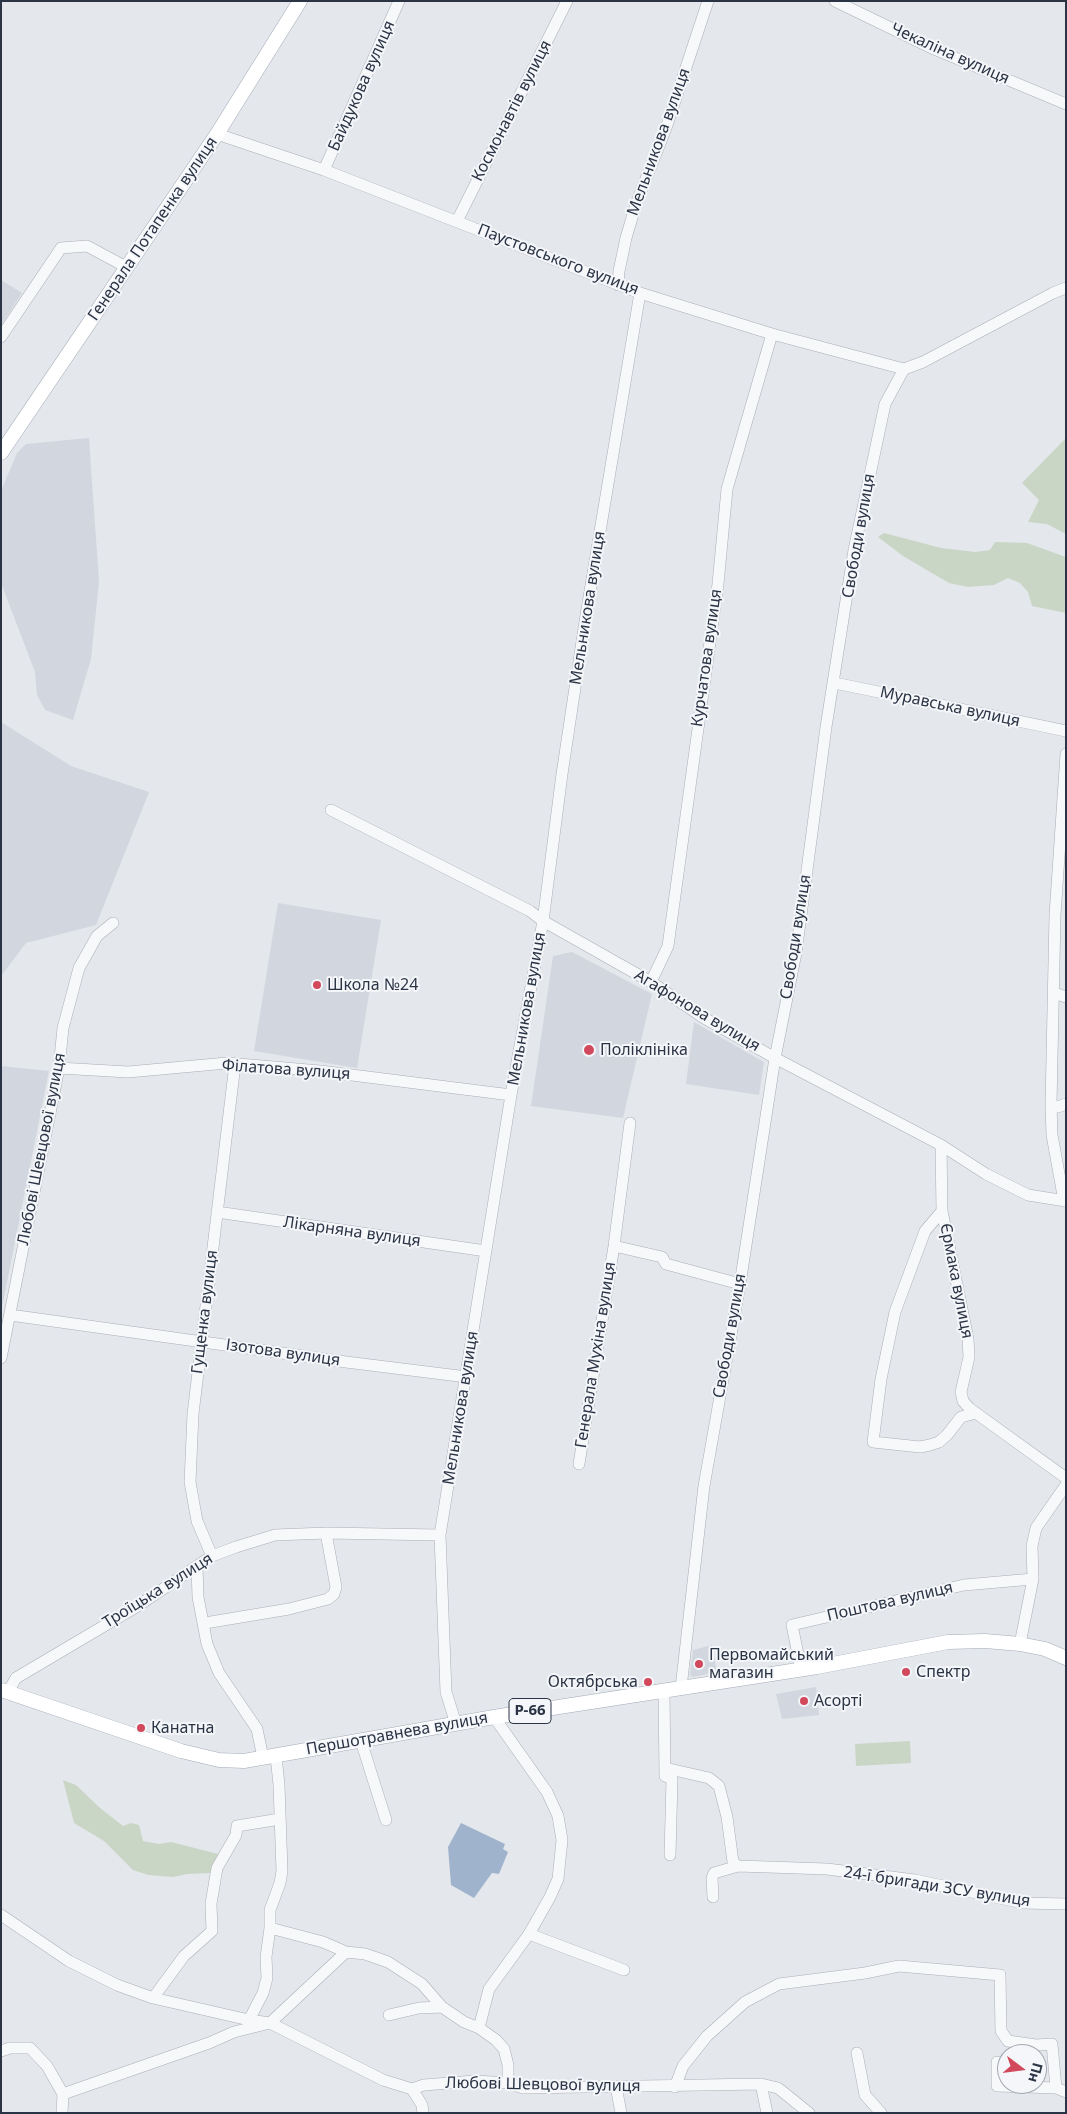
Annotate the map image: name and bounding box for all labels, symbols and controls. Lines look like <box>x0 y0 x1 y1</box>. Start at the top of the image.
street label: Байдукова вулиця <box>325 18 399 154</box>
street label: Чекаліна вулиця <box>888 19 1012 89</box>
street label: Космонавтів вулиця <box>468 37 556 185</box>
street label: Мельникова вулиця <box>623 66 695 218</box>
street label: Генерала Потапенка вулиця <box>84 133 222 325</box>
street label: Паустовського вулиця <box>475 220 641 300</box>
street label: Свободи вулиця <box>839 472 879 600</box>
street label: Мельникова вулиця <box>566 530 610 686</box>
street label: Курчатова вулиця <box>688 588 726 728</box>
street label: Муравська вулиця <box>878 683 1022 731</box>
street label: Свободи вулиця <box>777 873 815 1001</box>
street label: Мельникова вулиця <box>504 931 550 1087</box>
street label: Агафонова вулиця <box>631 966 763 1056</box>
place label: Школа №24 <box>327 975 418 995</box>
marker: Школа №24 <box>311 979 323 991</box>
place label: Поліклініка <box>600 1040 688 1060</box>
marker: Поліклініка <box>582 1043 596 1057</box>
street label: Любові Шевцової вулиця <box>14 1051 70 1247</box>
street label: Філатова вулиця <box>221 1056 351 1084</box>
street label: Лікарняна вулиця <box>282 1213 422 1251</box>
street label: Єрмака вулиця <box>935 1222 977 1340</box>
street label: Гущенка вулиця <box>188 1249 222 1375</box>
street label: Генерала Мухіна вулиця <box>572 1260 620 1450</box>
street label: Свободи вулиця <box>710 1272 750 1400</box>
street label: Мельникова вулиця <box>439 1330 483 1486</box>
street label: Ізотова вулиця <box>225 1335 341 1371</box>
street label: Троїцька вулиця <box>99 1549 217 1633</box>
street label: Поштова вулиця <box>825 1578 955 1626</box>
place label: Первомайський магазин <box>709 1645 834 1683</box>
marker: Первомайський магазин <box>693 1658 705 1670</box>
place label: Спектр <box>916 1662 970 1682</box>
marker: Спектр <box>900 1666 912 1678</box>
place label: Октябрська <box>548 1672 638 1692</box>
marker: Октябрська <box>642 1676 654 1688</box>
place label: Асорті <box>814 1691 862 1711</box>
marker: Асорті <box>798 1695 810 1707</box>
road number: Р-66 <box>509 1698 551 1724</box>
street label: Першотравнева вулиця <box>305 1709 489 1759</box>
place label: Канатна <box>151 1718 214 1738</box>
marker: Канатна <box>135 1722 147 1734</box>
street label: 24-ї бригади ЗСУ вулиця <box>842 1863 1032 1911</box>
north arrow <box>997 2044 1047 2094</box>
text: Пн <box>1024 2061 1048 2085</box>
street label: Любові Шевцової вулиця <box>445 2074 641 2096</box>

